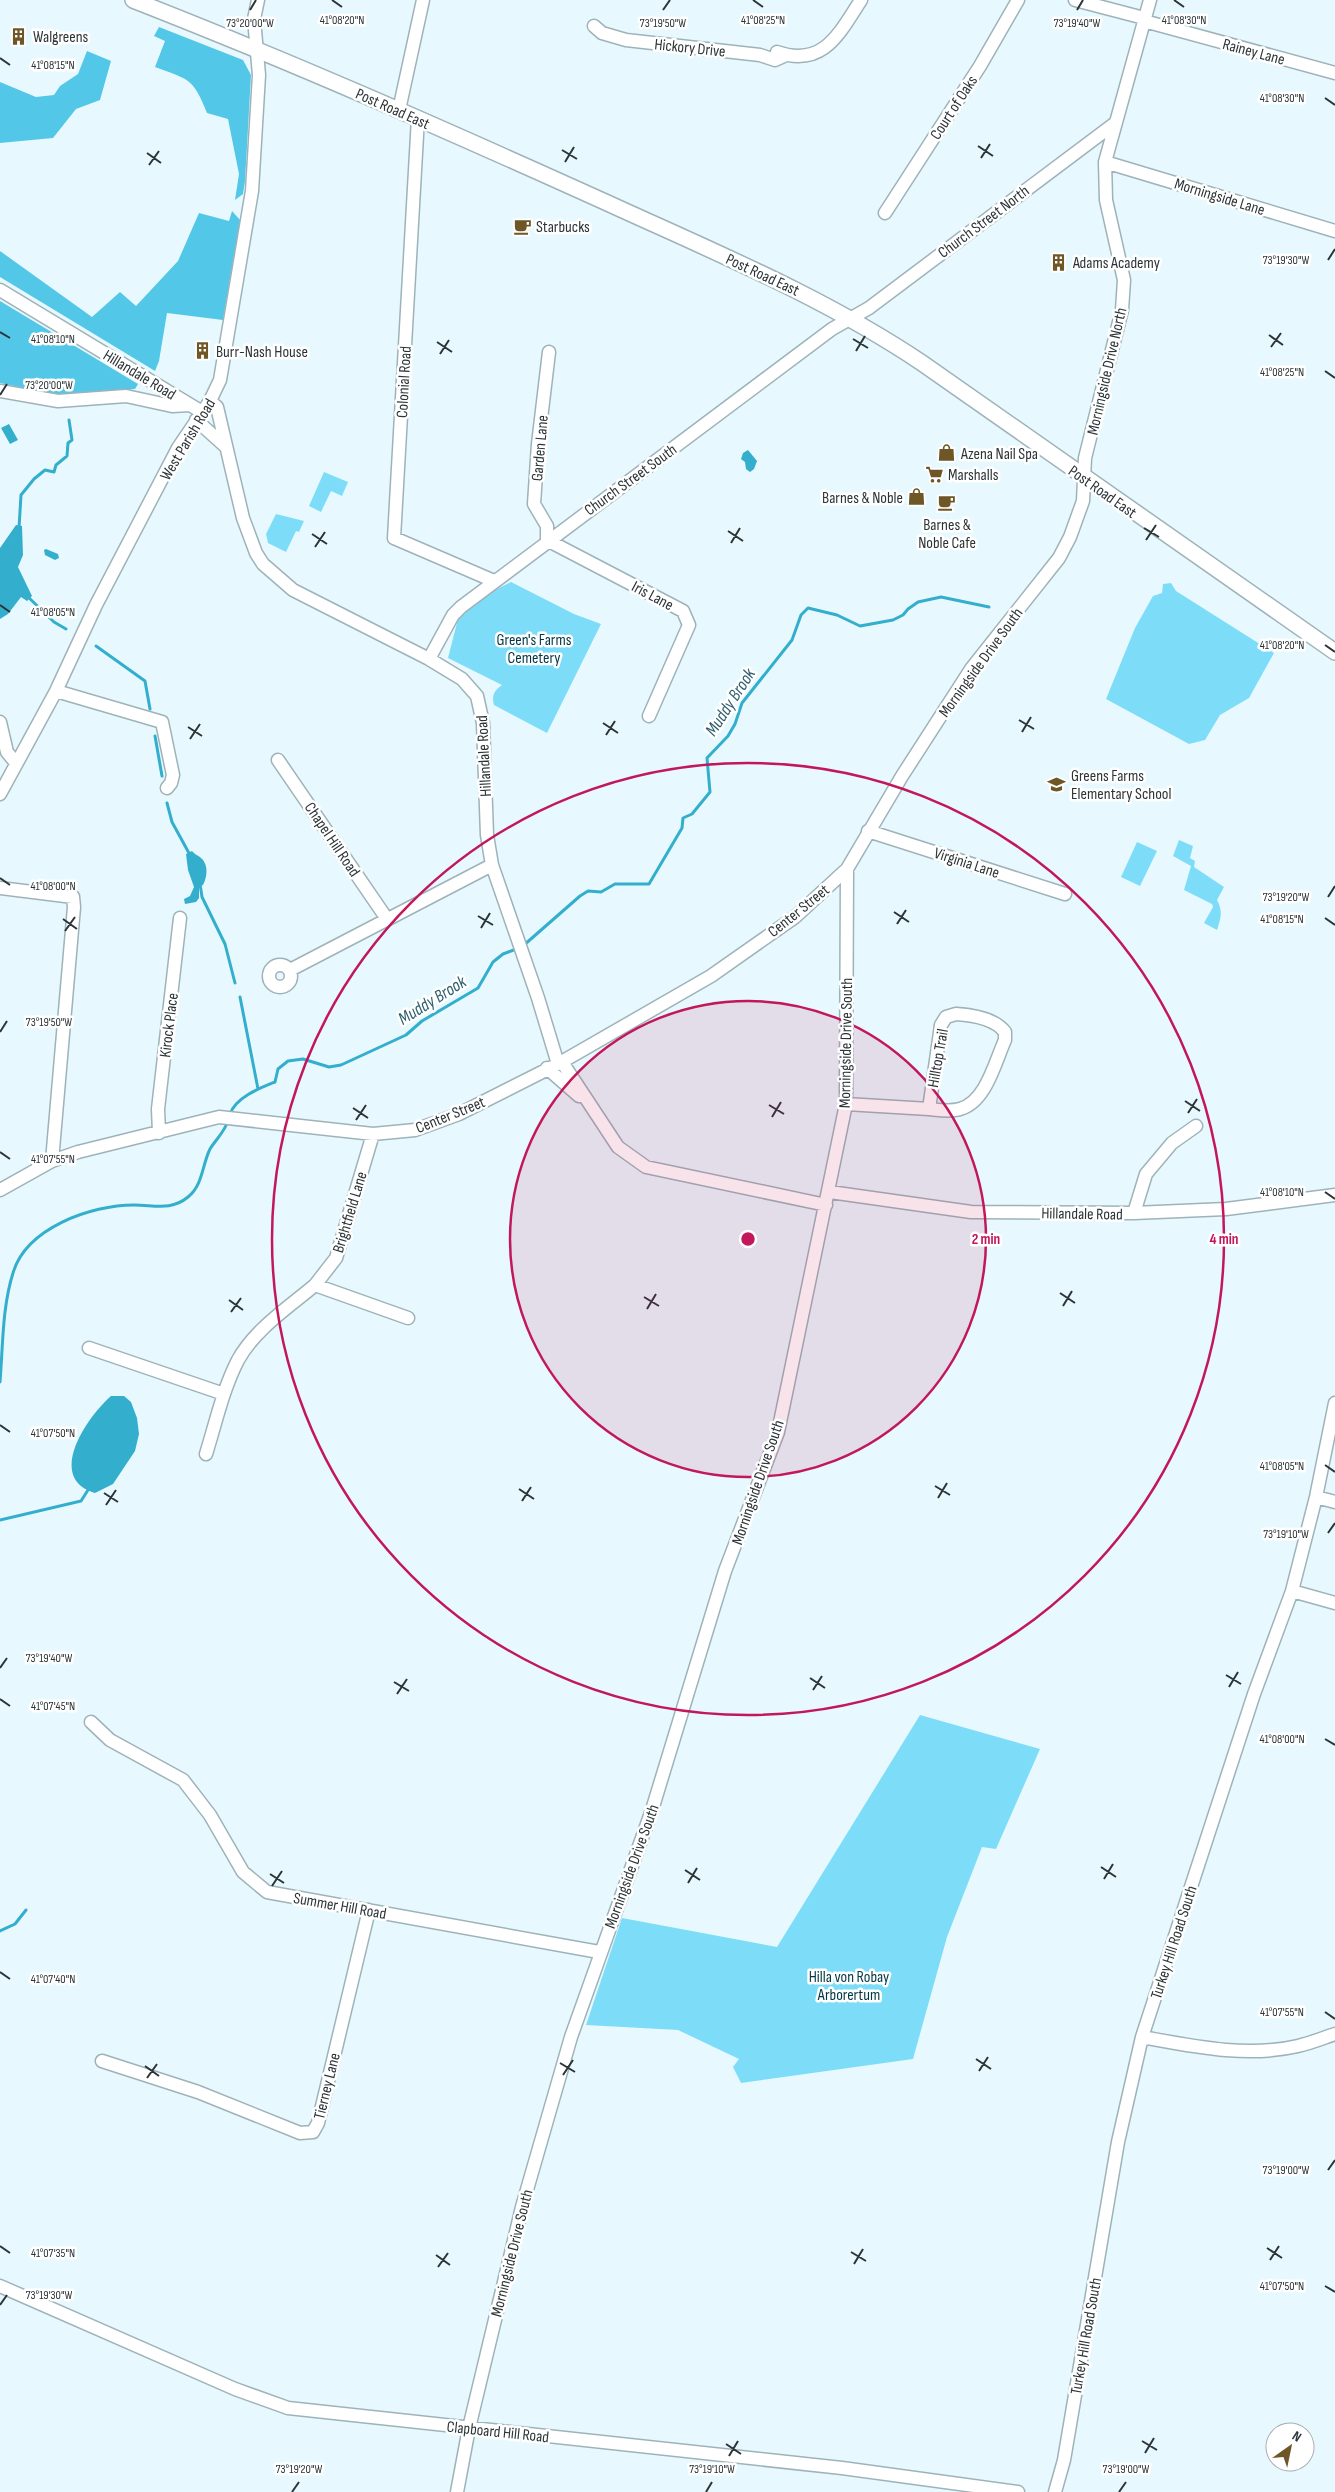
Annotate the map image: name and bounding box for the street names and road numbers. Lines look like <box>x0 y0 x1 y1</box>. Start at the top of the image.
street label: Hickory Drive <box>653 35 726 62</box>
street label: Rainey Lane <box>1220 35 1287 70</box>
street label: Court of Oaks <box>927 72 982 143</box>
street label: Post Road East <box>352 85 432 134</box>
street label: Morningside Lane <box>1172 175 1267 220</box>
street label: Church Street North <box>935 182 1033 263</box>
street label: Post Road East <box>723 250 802 301</box>
street label: Morningside Drive North <box>1084 306 1131 437</box>
street label: Hillandale Road <box>99 346 179 404</box>
street label: Colonial Road <box>393 346 416 419</box>
street label: West Parish Road <box>156 396 220 484</box>
street label: Garden Lane <box>528 414 553 482</box>
street label: Church Street South <box>581 440 681 520</box>
street label: Post Road East <box>1064 462 1140 523</box>
street label: Iris Lane <box>628 578 676 615</box>
street label: Morningside Drive South <box>935 604 1027 721</box>
street label: Hillandale Road <box>473 715 496 797</box>
street label: Chapel Hill Road <box>300 799 364 881</box>
street label: Virginia Lane <box>931 844 1002 883</box>
street label: Center Street <box>765 881 833 942</box>
street label: Morningside Drive South <box>836 978 857 1108</box>
street label: Kirock Place <box>156 992 183 1059</box>
street label: Hilltop Trail <box>924 1027 953 1089</box>
street label: Center Street <box>413 1093 488 1138</box>
street label: Brightfield Lane <box>329 1170 372 1255</box>
street label: Hillandale Road <box>1041 1204 1123 1225</box>
street label: Morningside Drive South <box>728 1418 789 1547</box>
street label: Morningside Drive South <box>601 1802 664 1931</box>
street label: Turkey Hill Road South <box>1147 1883 1202 2002</box>
street label: Summer Hill Road <box>292 1889 388 1924</box>
street label: Tierney Lane <box>310 2051 345 2122</box>
street label: Morningside Drive South <box>487 2188 537 2319</box>
street label: Turkey Hill Road South <box>1067 2276 1106 2396</box>
street label: Clapboard Hill Road <box>446 2418 550 2447</box>

